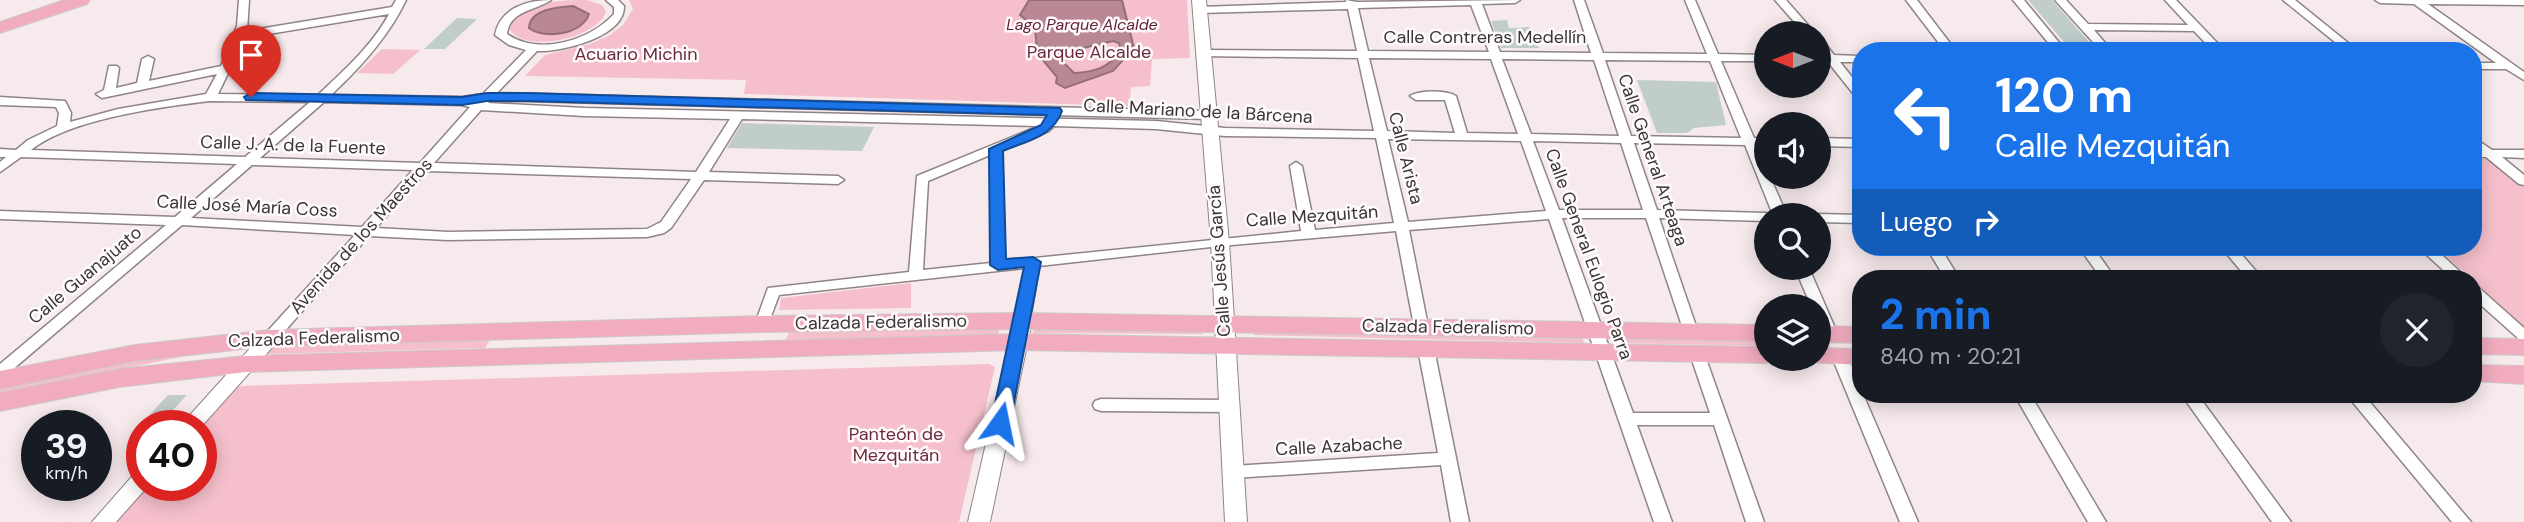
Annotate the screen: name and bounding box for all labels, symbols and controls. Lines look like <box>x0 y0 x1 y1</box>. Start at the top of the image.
water label: Lago Parque Alcalde <box>1006 14 1158 35</box>
north arrow <box>1754 21 1830 98</box>
map controls <box>1754 21 1831 371</box>
pin <box>221 25 281 97</box>
street label: Calle Contreras Medellín <box>1384 25 1586 49</box>
icon: arrive <box>232 36 270 74</box>
park label: Parque Alcalde <box>1027 40 1151 64</box>
park label: Acuario Michin <box>574 42 698 66</box>
text: 120 m <box>1995 63 2133 127</box>
icon: left <box>1880 70 1971 161</box>
street label: Calle General Arteaga <box>1612 71 1694 249</box>
street label: Calle Mariano de la Bárcena <box>1083 93 1313 129</box>
street label: Calle Arista <box>1383 109 1429 207</box>
button: sound <box>1754 112 1831 189</box>
text: Calle Mezquitán <box>1995 125 2230 167</box>
street label: Calle J. A. de la Fuente <box>200 130 386 160</box>
street label: Calle General Eulogio Parra <box>1540 145 1638 363</box>
street label: Avenida de los Maestros <box>284 153 438 319</box>
street label: Calle Jesús García <box>1202 184 1236 338</box>
street label: Calle José María Coss <box>156 189 338 223</box>
street label: Calle Mezquitán <box>1245 199 1379 233</box>
button: search <box>1754 203 1831 280</box>
icon: right <box>1967 203 2005 241</box>
text: Luego <box>1880 205 1953 239</box>
street label: Calle Guanajuato <box>23 220 147 330</box>
text: 2 min <box>1880 287 1991 342</box>
button: close <box>2380 293 2454 367</box>
button: layers <box>1754 294 1831 371</box>
street label: Calzada Federalismo <box>795 308 967 336</box>
street label: Calzada Federalismo <box>1362 313 1534 341</box>
street label: Calzada Federalismo <box>228 323 400 353</box>
text: 840 m · 20:21 <box>1880 341 2021 371</box>
position arrow <box>963 386 1037 460</box>
speed limit sign: 40 <box>126 410 217 501</box>
park label: Panteón de Mezquitán <box>849 422 943 467</box>
text: 39 <box>45 423 88 469</box>
street label: Calle Azabache <box>1275 431 1403 461</box>
text: km/h <box>45 461 88 485</box>

